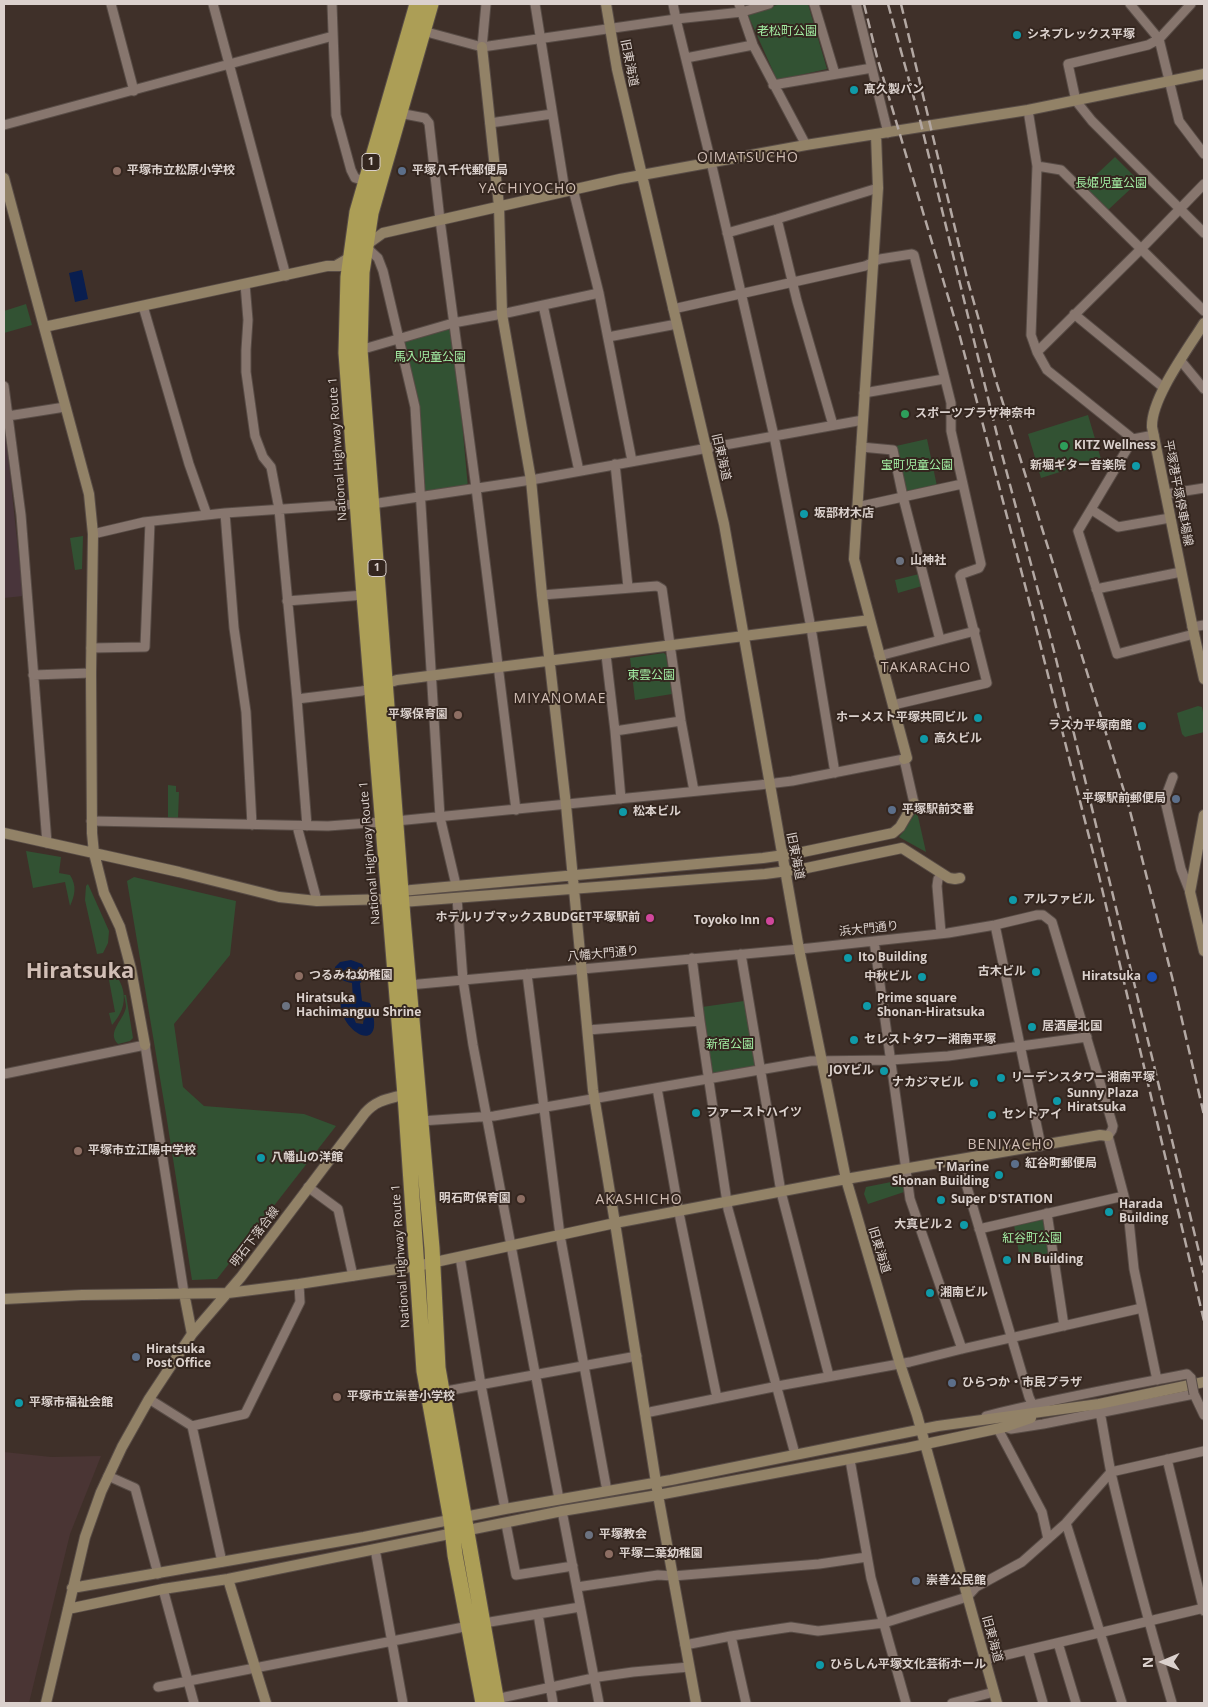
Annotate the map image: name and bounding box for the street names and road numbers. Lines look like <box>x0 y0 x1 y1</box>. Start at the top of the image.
street label: 旧東海道 <box>617 38 641 88</box>
road number: 1 <box>362 154 380 170</box>
street label: National Highway Route 1 <box>326 377 350 521</box>
street label: 旧東海道 <box>709 432 733 482</box>
street label: 平塚港平塚停車場線 <box>1161 439 1195 547</box>
road number: 1 <box>368 560 386 576</box>
street label: National Highway Route 1 <box>357 781 383 925</box>
street label: 旧東海道 <box>783 831 807 881</box>
street label: 浜大門通り <box>838 919 900 939</box>
street label: 八幡大門通り <box>567 944 639 964</box>
street label: National Highway Route 1 <box>389 1184 413 1328</box>
street label: 明石下落合線 <box>228 1204 282 1270</box>
street label: 旧東海道 <box>865 1225 893 1275</box>
street label: 旧東海道 <box>979 1614 1005 1664</box>

